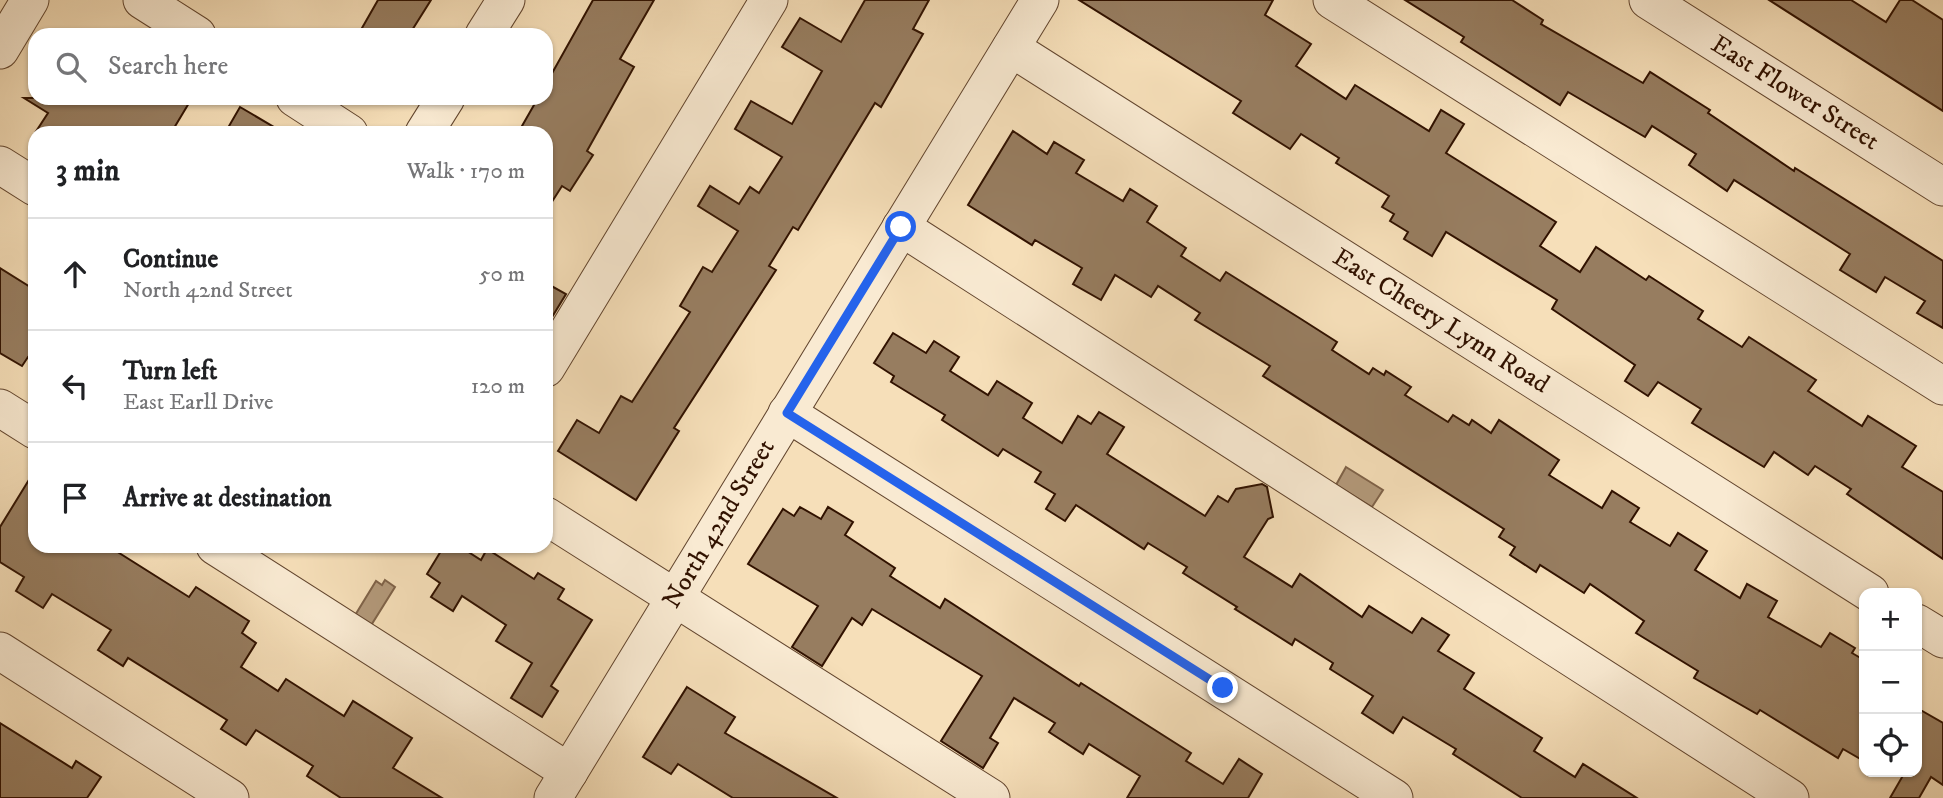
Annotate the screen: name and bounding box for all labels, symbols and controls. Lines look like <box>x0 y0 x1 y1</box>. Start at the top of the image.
search box <box>28 28 553 105</box>
street label: East Flower Street <box>1705 28 1885 158</box>
icon: search <box>52 48 90 86</box>
text: Search here <box>108 50 228 83</box>
text: 3 min <box>56 153 120 190</box>
text: Walk · 170 m <box>407 157 525 186</box>
route start <box>885 211 916 242</box>
street label: East Cheery Lynn Road <box>1327 241 1555 401</box>
text: Continue <box>123 243 218 276</box>
icon: ahead <box>56 255 94 293</box>
text: 50 m <box>479 260 525 289</box>
text: North 42nd Street <box>123 276 293 305</box>
text: Turn left <box>123 355 217 388</box>
icon: left <box>56 367 94 405</box>
text: 120 m <box>471 372 525 401</box>
text: East Earll Drive <box>123 388 273 417</box>
street label: North 42nd Street <box>655 433 783 615</box>
icon: arrive <box>56 479 94 517</box>
text: Arrive at destination <box>123 482 332 515</box>
map controls <box>1859 588 1922 777</box>
button: + <box>1859 588 1922 651</box>
button: − <box>1859 651 1922 714</box>
route end <box>1207 672 1238 703</box>
button: locate <box>1859 714 1922 777</box>

